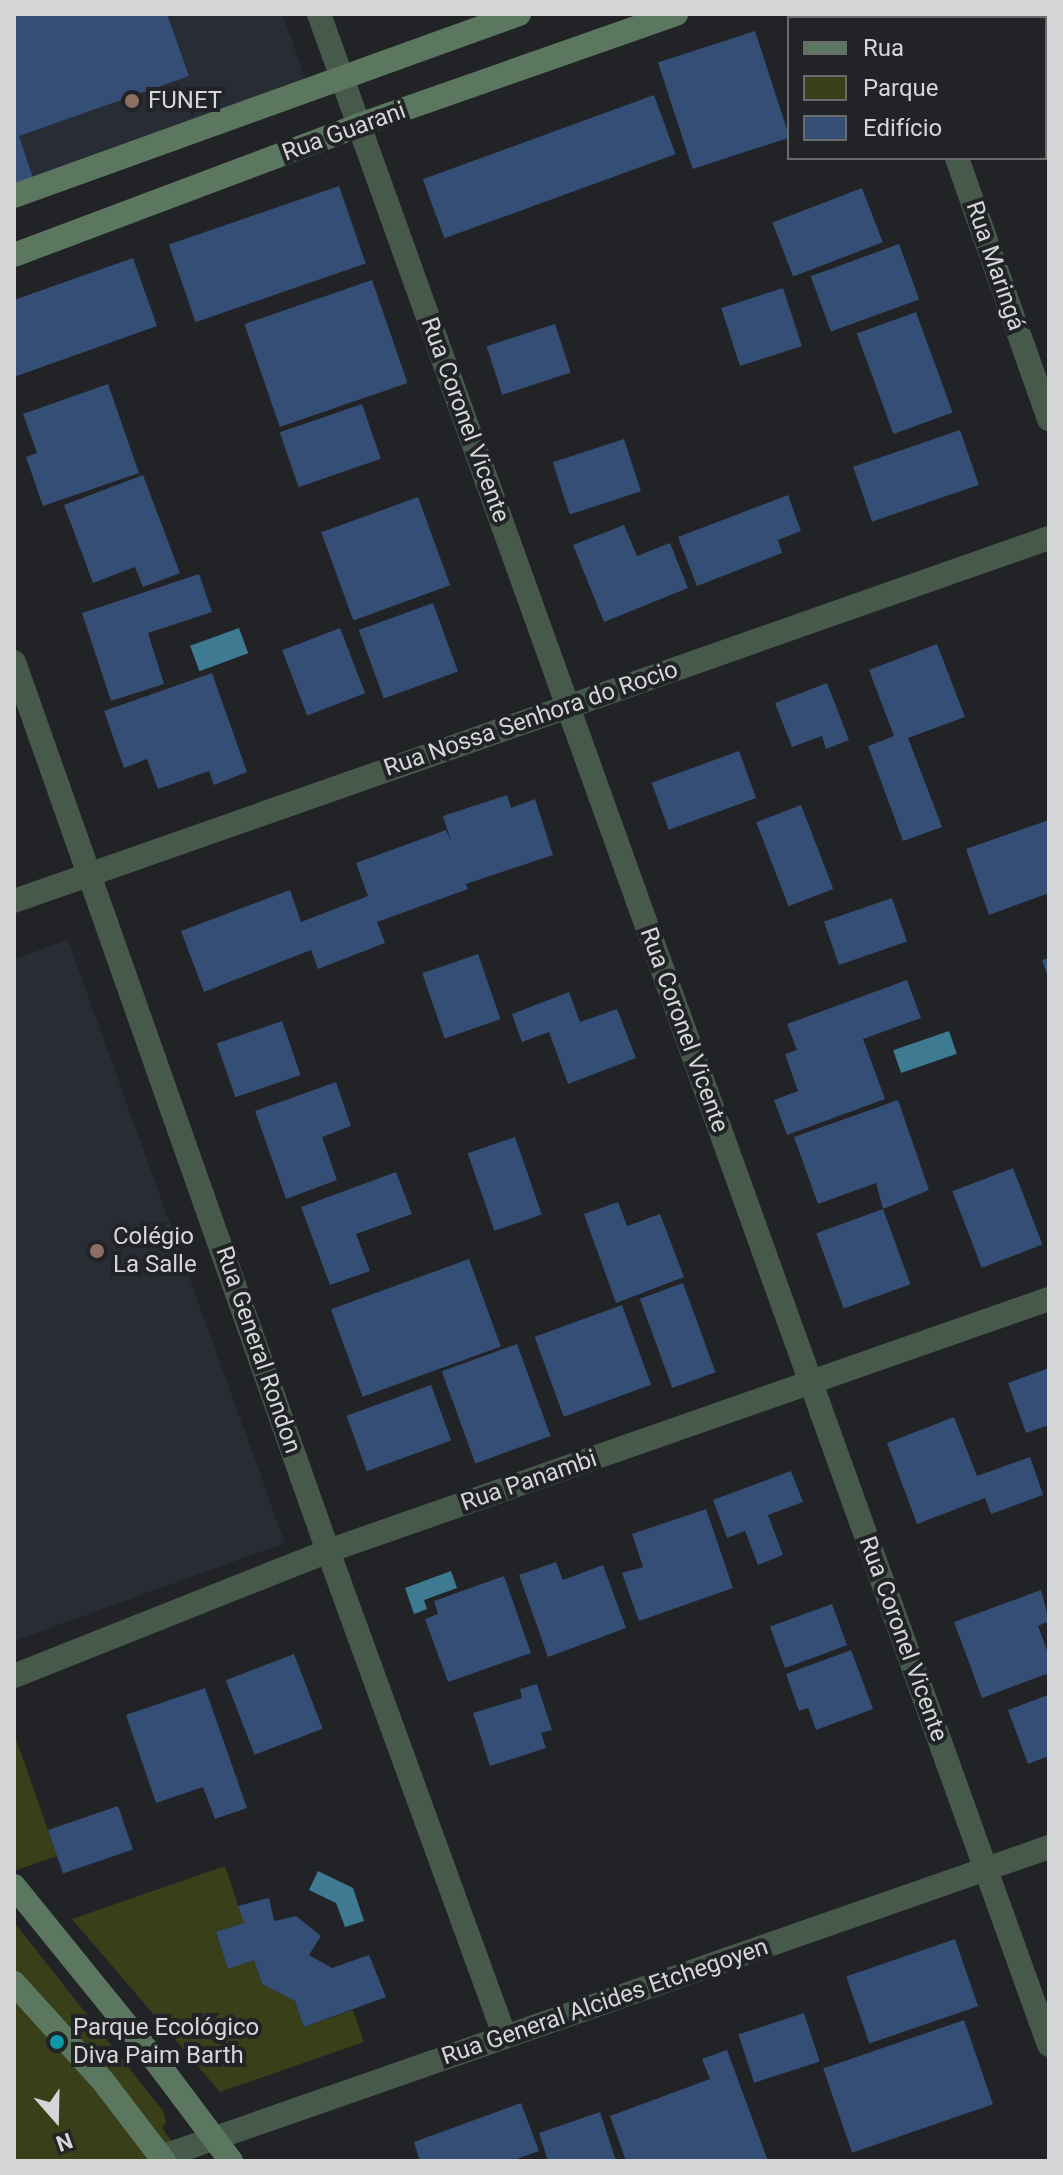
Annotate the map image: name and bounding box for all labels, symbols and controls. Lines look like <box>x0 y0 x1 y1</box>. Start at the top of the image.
legend <box>787 16 1047 160</box>
text: Rua <box>863 34 904 62</box>
text: Parque <box>863 74 939 102</box>
place label: FUNET <box>148 87 222 115</box>
marker: FUNET <box>123 92 141 110</box>
street label: Rua Guarani <box>278 96 410 168</box>
text: Edifício <box>863 114 942 142</box>
street label: Rua Maringá <box>959 198 1031 334</box>
street label: Rua Coronel Vicente <box>415 314 515 526</box>
street label: Rua Nossa Senhora do Rocio <box>380 655 682 783</box>
street label: Rua Coronel Vicente <box>634 924 734 1136</box>
place label: Colégio La Salle <box>113 1223 197 1279</box>
marker: Colégio La Salle <box>88 1242 106 1260</box>
street label: Rua General Rondon <box>209 1243 307 1457</box>
street label: Rua Panambi <box>457 1444 601 1518</box>
street label: Rua Coronel Vicente <box>853 1533 953 1745</box>
street label: Rua General Alcides Etchegoyen <box>438 1933 772 2071</box>
place label: Parque Ecológico Diva Paim Barth <box>73 2014 259 2070</box>
marker: Parque Ecológico Diva Paim Barth <box>48 2033 66 2051</box>
north arrow <box>16 2079 96 2159</box>
text: N <box>53 2128 76 2156</box>

